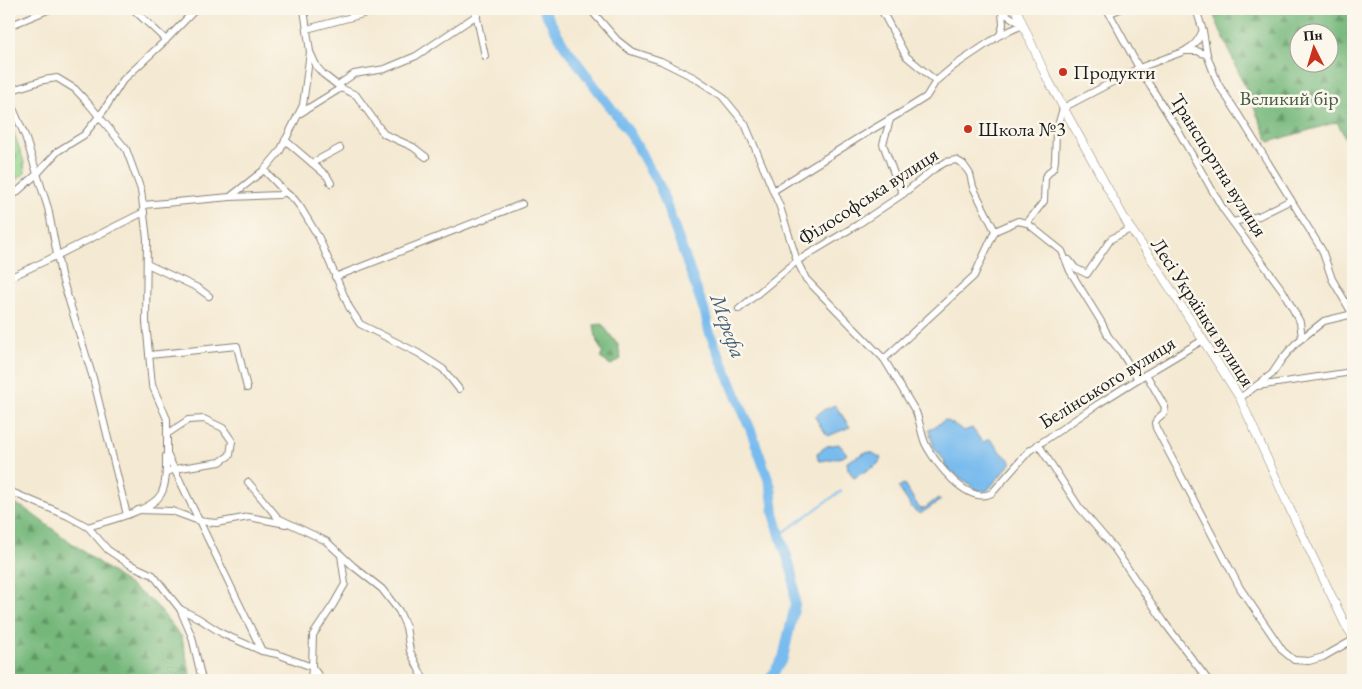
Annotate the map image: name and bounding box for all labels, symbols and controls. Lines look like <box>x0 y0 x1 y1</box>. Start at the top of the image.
north arrow <box>1290 22 1340 72</box>
text: Пн <box>1303 25 1323 45</box>
place label: Продукти <box>1073 59 1156 85</box>
marker: Продукти <box>1057 66 1069 78</box>
park label: Великий бір <box>1239 85 1339 111</box>
street label: Транспортна вулиця <box>1164 88 1274 242</box>
place label: Школа №3 <box>978 116 1066 142</box>
marker: Школа №3 <box>962 123 974 135</box>
street label: Філософська вулиця <box>793 141 943 251</box>
street label: Лесі Українки вулиця <box>1145 233 1261 392</box>
water label: Мерефа <box>704 288 753 362</box>
street label: Белінського вулиця <box>1034 330 1180 434</box>

